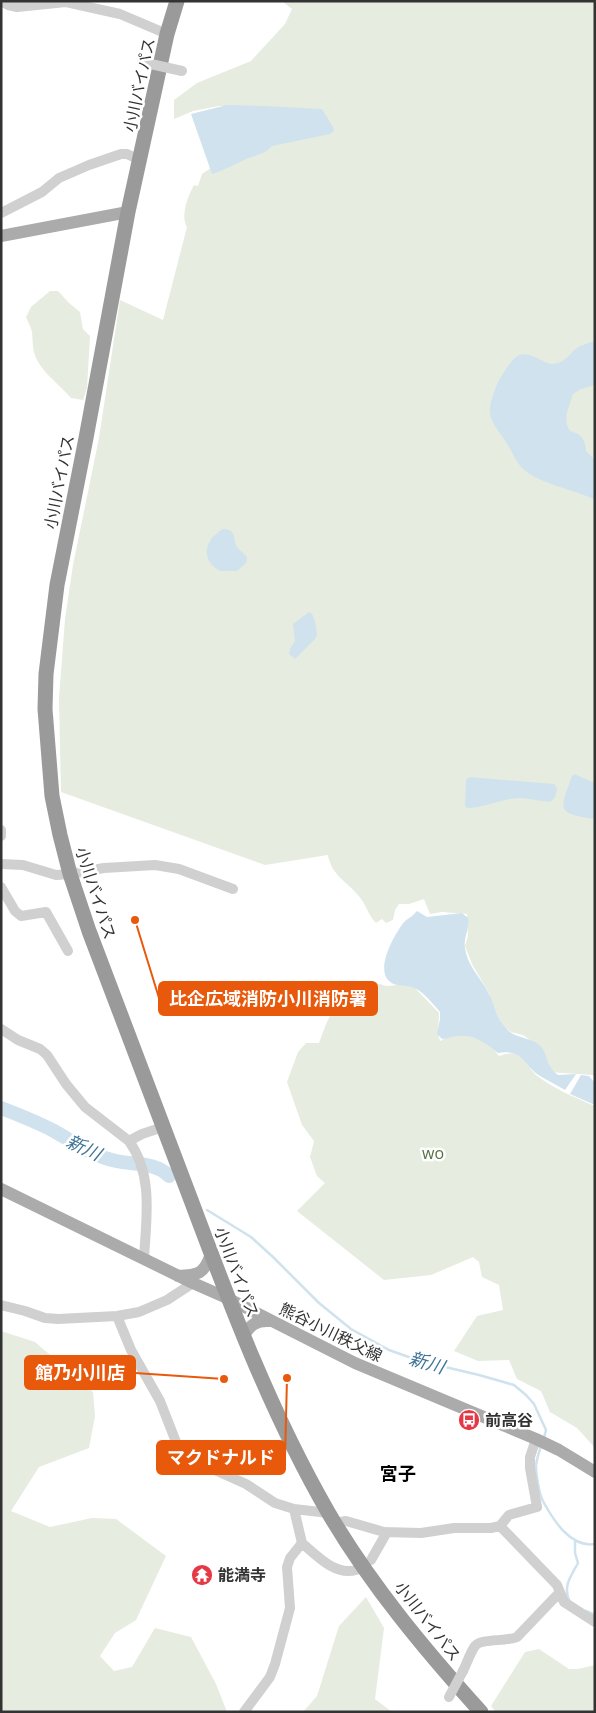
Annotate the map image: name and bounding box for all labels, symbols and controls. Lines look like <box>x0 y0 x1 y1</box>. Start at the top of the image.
street label: 小川バイパス <box>118 36 160 134</box>
street label: 小川バイパス <box>39 433 79 531</box>
street label: 小川バイパス <box>71 844 121 942</box>
callout: 比企広域消防小川消防署 <box>159 982 377 1015</box>
text: 比企広域消防小川消防署 <box>169 986 367 1010</box>
water label: 新川 <box>63 1129 107 1166</box>
park label: wo <box>422 1142 444 1164</box>
street label: 小川バイパス <box>210 1223 264 1321</box>
street label: 熊谷小川秩父線 <box>276 1298 386 1366</box>
water label: 新川 <box>406 1346 450 1379</box>
callout: 館乃小川店 <box>25 1356 135 1389</box>
text: 館乃小川店 <box>35 1360 125 1384</box>
bus stop icon: 前高谷 <box>457 1408 481 1432</box>
place label: 前高谷 <box>485 1409 533 1431</box>
callout: マクドナルド <box>157 1441 285 1474</box>
text: マクドナルド <box>167 1445 275 1469</box>
district label: 宮子 <box>380 1461 416 1485</box>
temple icon: 能満寺 <box>190 1563 214 1587</box>
place label: 能満寺 <box>218 1564 266 1586</box>
street label: 小川バイパス <box>390 1577 466 1665</box>

